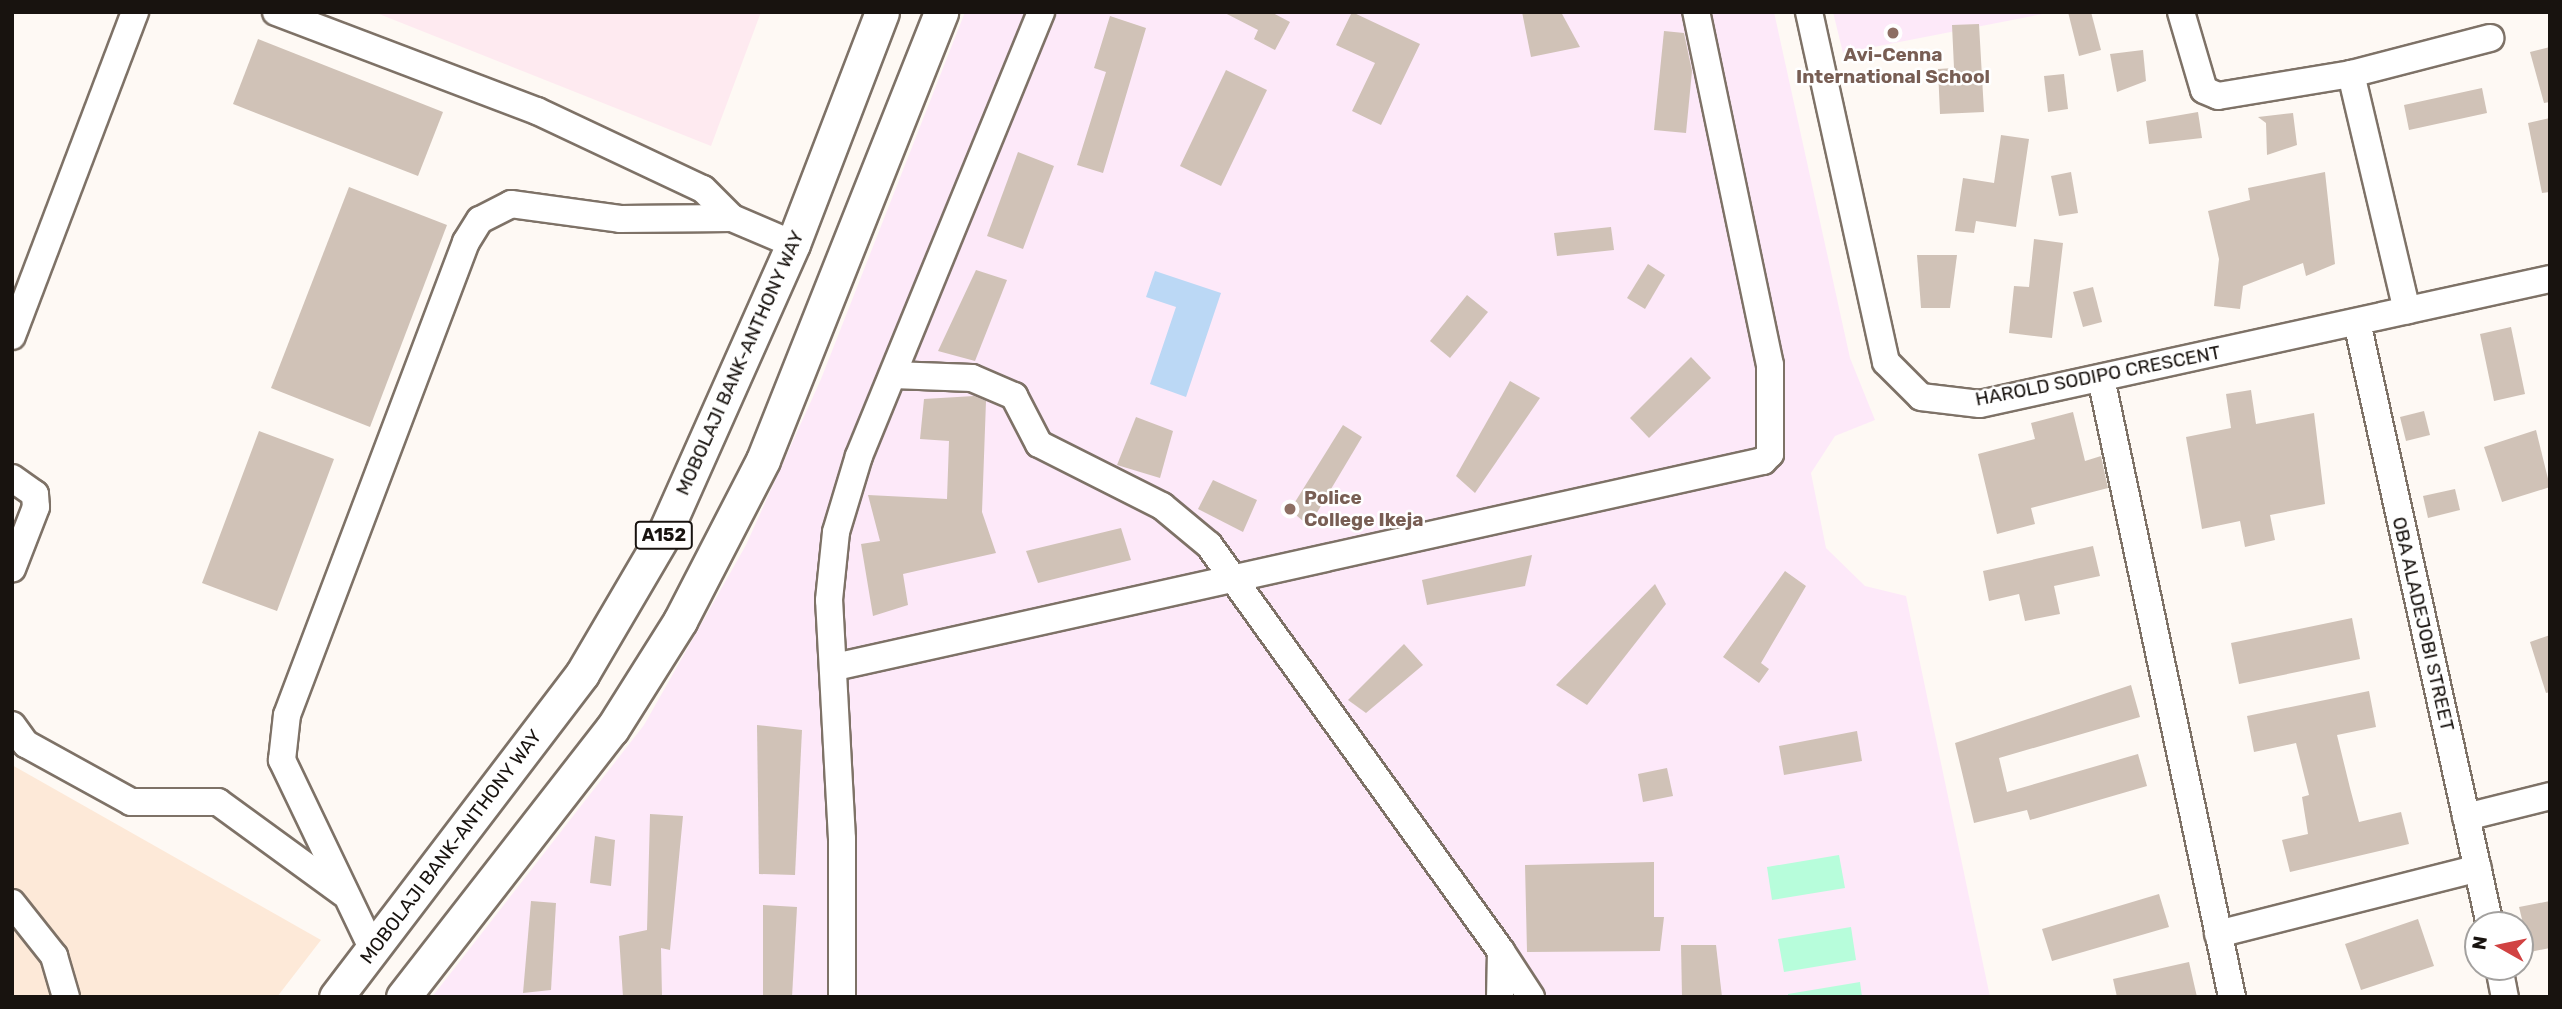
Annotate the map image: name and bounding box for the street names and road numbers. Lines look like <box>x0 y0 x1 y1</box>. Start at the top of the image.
street label: MOBOLAJI BANK-ANTHONY WAY <box>671 227 809 499</box>
street label: HAROLD SODIPO CRESCENT <box>1973 341 2223 411</box>
street label: OBA ALADEJOBI STREET <box>2387 514 2459 734</box>
road number: A152 <box>634 520 694 550</box>
street label: MOBOLAJI BANK-ANTHONY WAY <box>355 725 547 969</box>

